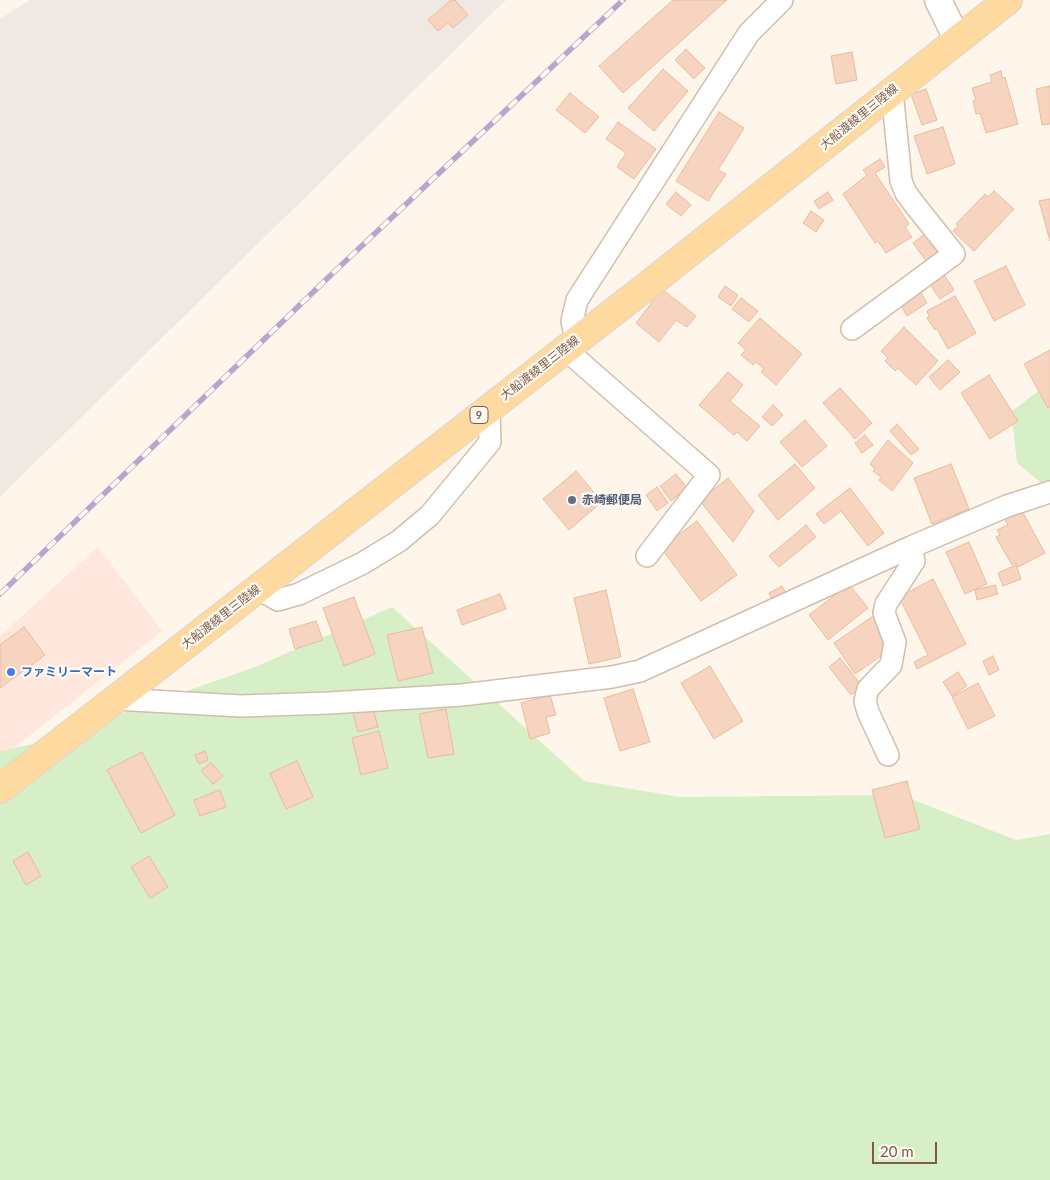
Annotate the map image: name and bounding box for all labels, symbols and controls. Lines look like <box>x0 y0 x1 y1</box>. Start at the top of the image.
street label: 大船渡綾里三陸線 <box>817 81 901 153</box>
street label: 大船渡綾里三陸線 <box>498 333 582 403</box>
road number: 9 <box>470 406 488 424</box>
place label: 赤崎郵便局 <box>582 493 642 507</box>
marker: 赤崎郵便局 <box>566 494 578 506</box>
street label: 大船渡綾里三陸線 <box>179 582 263 652</box>
place label: ファミリーマート <box>21 665 117 679</box>
marker: ファミリーマート <box>5 666 17 678</box>
scale bar <box>875 1132 940 1164</box>
text: 20 m <box>880 1142 914 1160</box>

